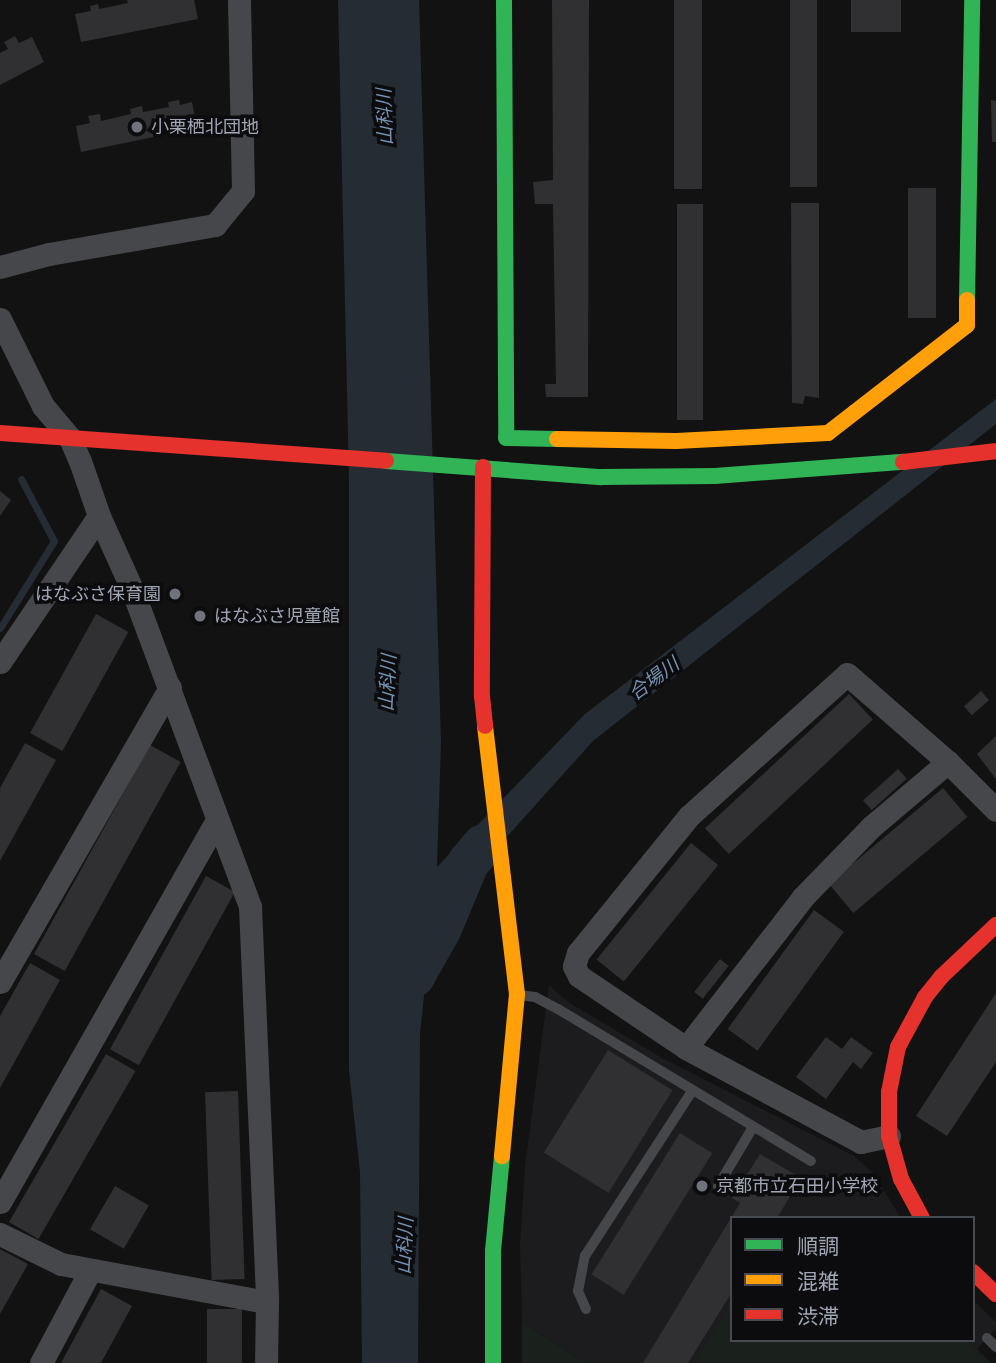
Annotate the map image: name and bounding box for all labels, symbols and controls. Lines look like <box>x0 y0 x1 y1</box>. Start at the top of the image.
water label: 山科川 <box>373 88 397 146</box>
place label: 小栗栖北団地 <box>151 116 259 138</box>
marker: 小栗栖北団地 <box>129 119 145 135</box>
place label: はなぶさ保育園 <box>35 583 161 605</box>
marker: はなぶさ保育園 <box>167 586 183 602</box>
place label: はなぶさ児童館 <box>214 605 340 627</box>
marker: はなぶさ児童館 <box>192 608 208 624</box>
water label: 合場川 <box>624 653 684 705</box>
water label: 山科川 <box>375 654 401 712</box>
place label: 京都市立石田小学校 <box>716 1175 878 1197</box>
marker: 京都市立石田小学校 <box>694 1178 710 1194</box>
legend <box>730 1216 975 1342</box>
water label: 山科川 <box>392 1217 418 1275</box>
text: 順調 <box>797 1235 839 1259</box>
text: 混雑 <box>797 1270 839 1294</box>
text: 渋滞 <box>797 1305 839 1329</box>

